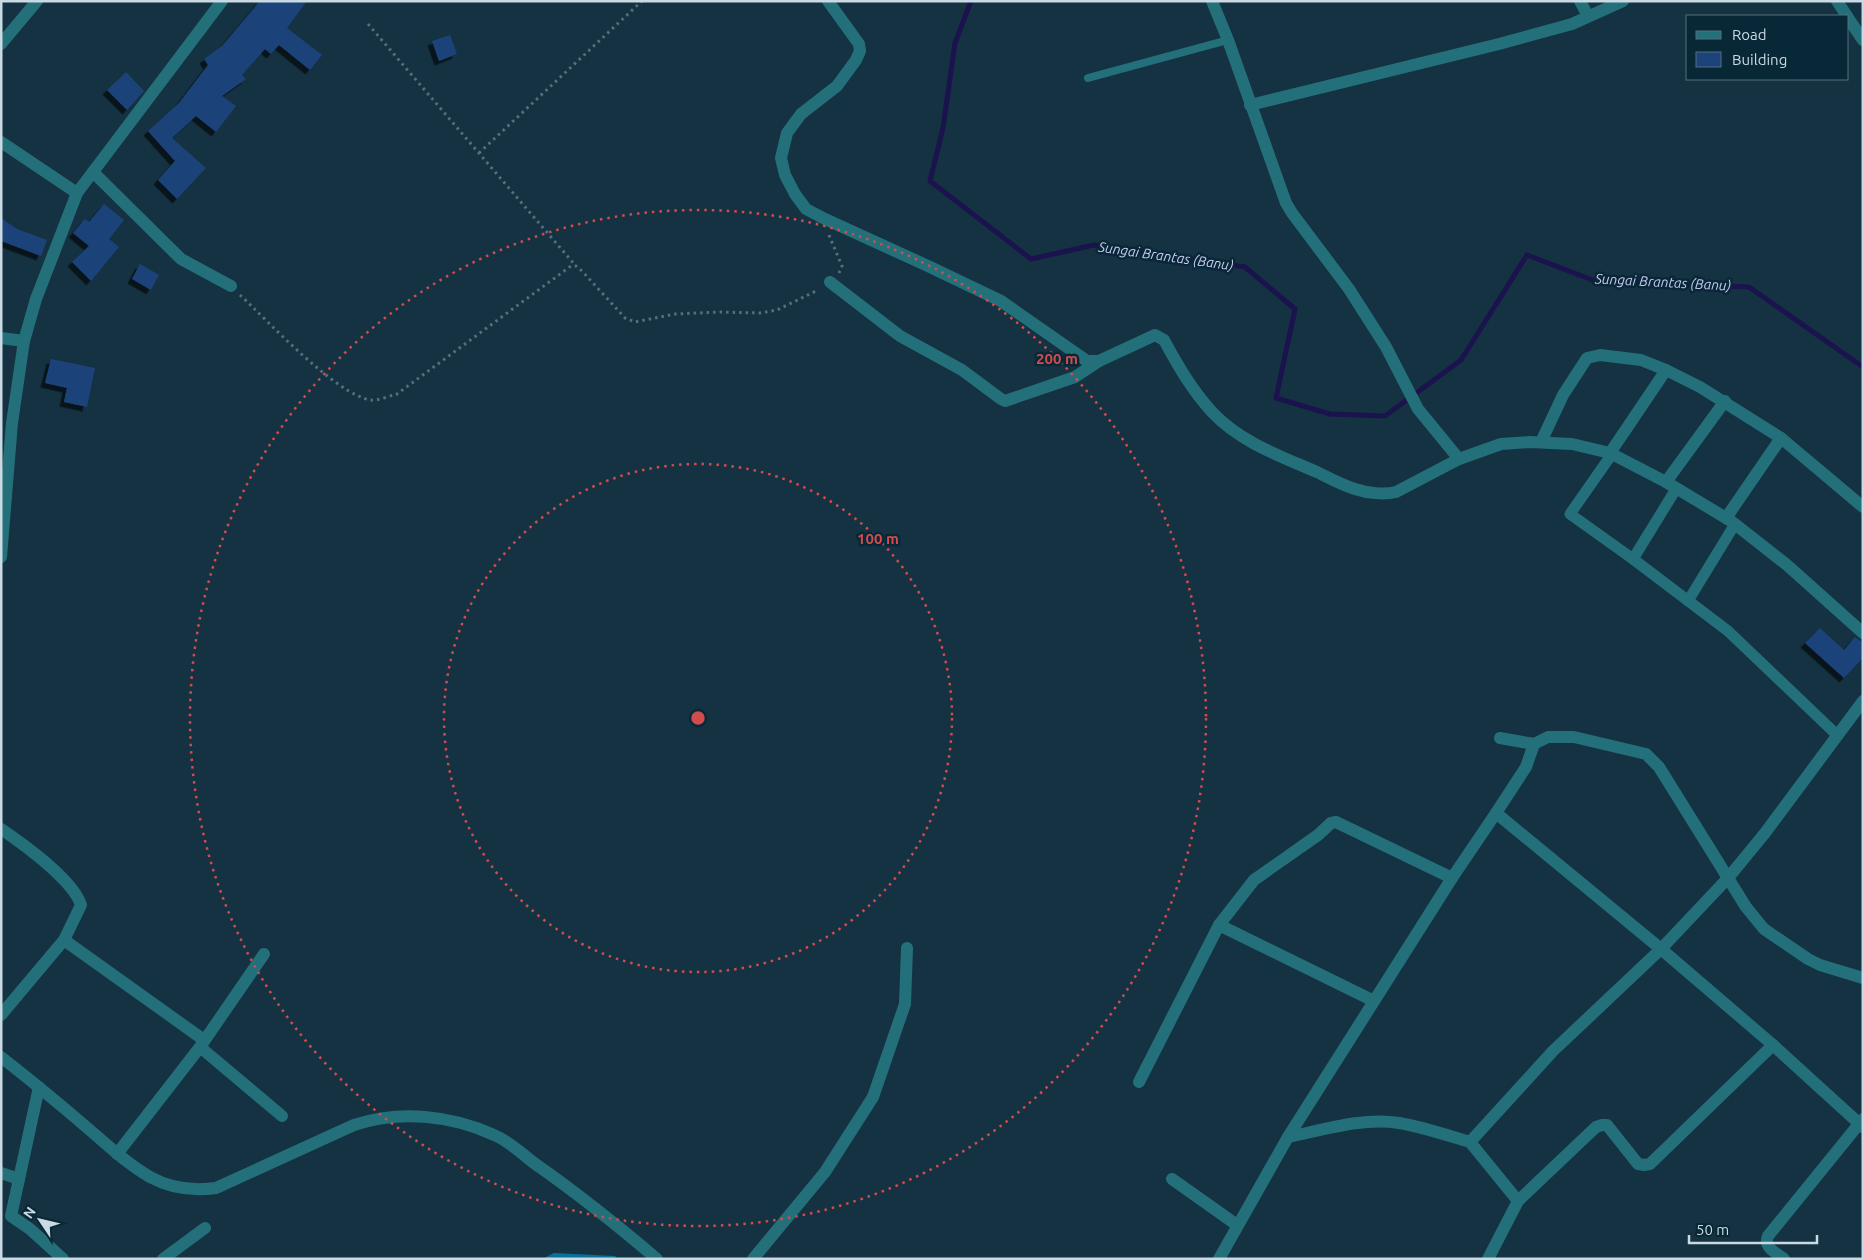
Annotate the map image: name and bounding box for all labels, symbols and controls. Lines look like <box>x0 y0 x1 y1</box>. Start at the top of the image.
legend <box>1686 15 1849 80</box>
text: Road <box>1732 26 1767 43</box>
text: Building <box>1732 51 1787 68</box>
water label: Sungai Brantas (Banu) <box>1096 238 1235 273</box>
water label: Sungai Brantas (Banu) <box>1594 270 1731 294</box>
text: 200 m <box>1036 350 1078 367</box>
text: 100 m <box>857 530 899 547</box>
centre of rings <box>689 709 707 727</box>
north arrow <box>15 1195 65 1245</box>
text: N <box>20 1204 39 1221</box>
scale bar <box>1689 1212 1816 1244</box>
text: 50 m <box>1696 1221 1729 1238</box>

